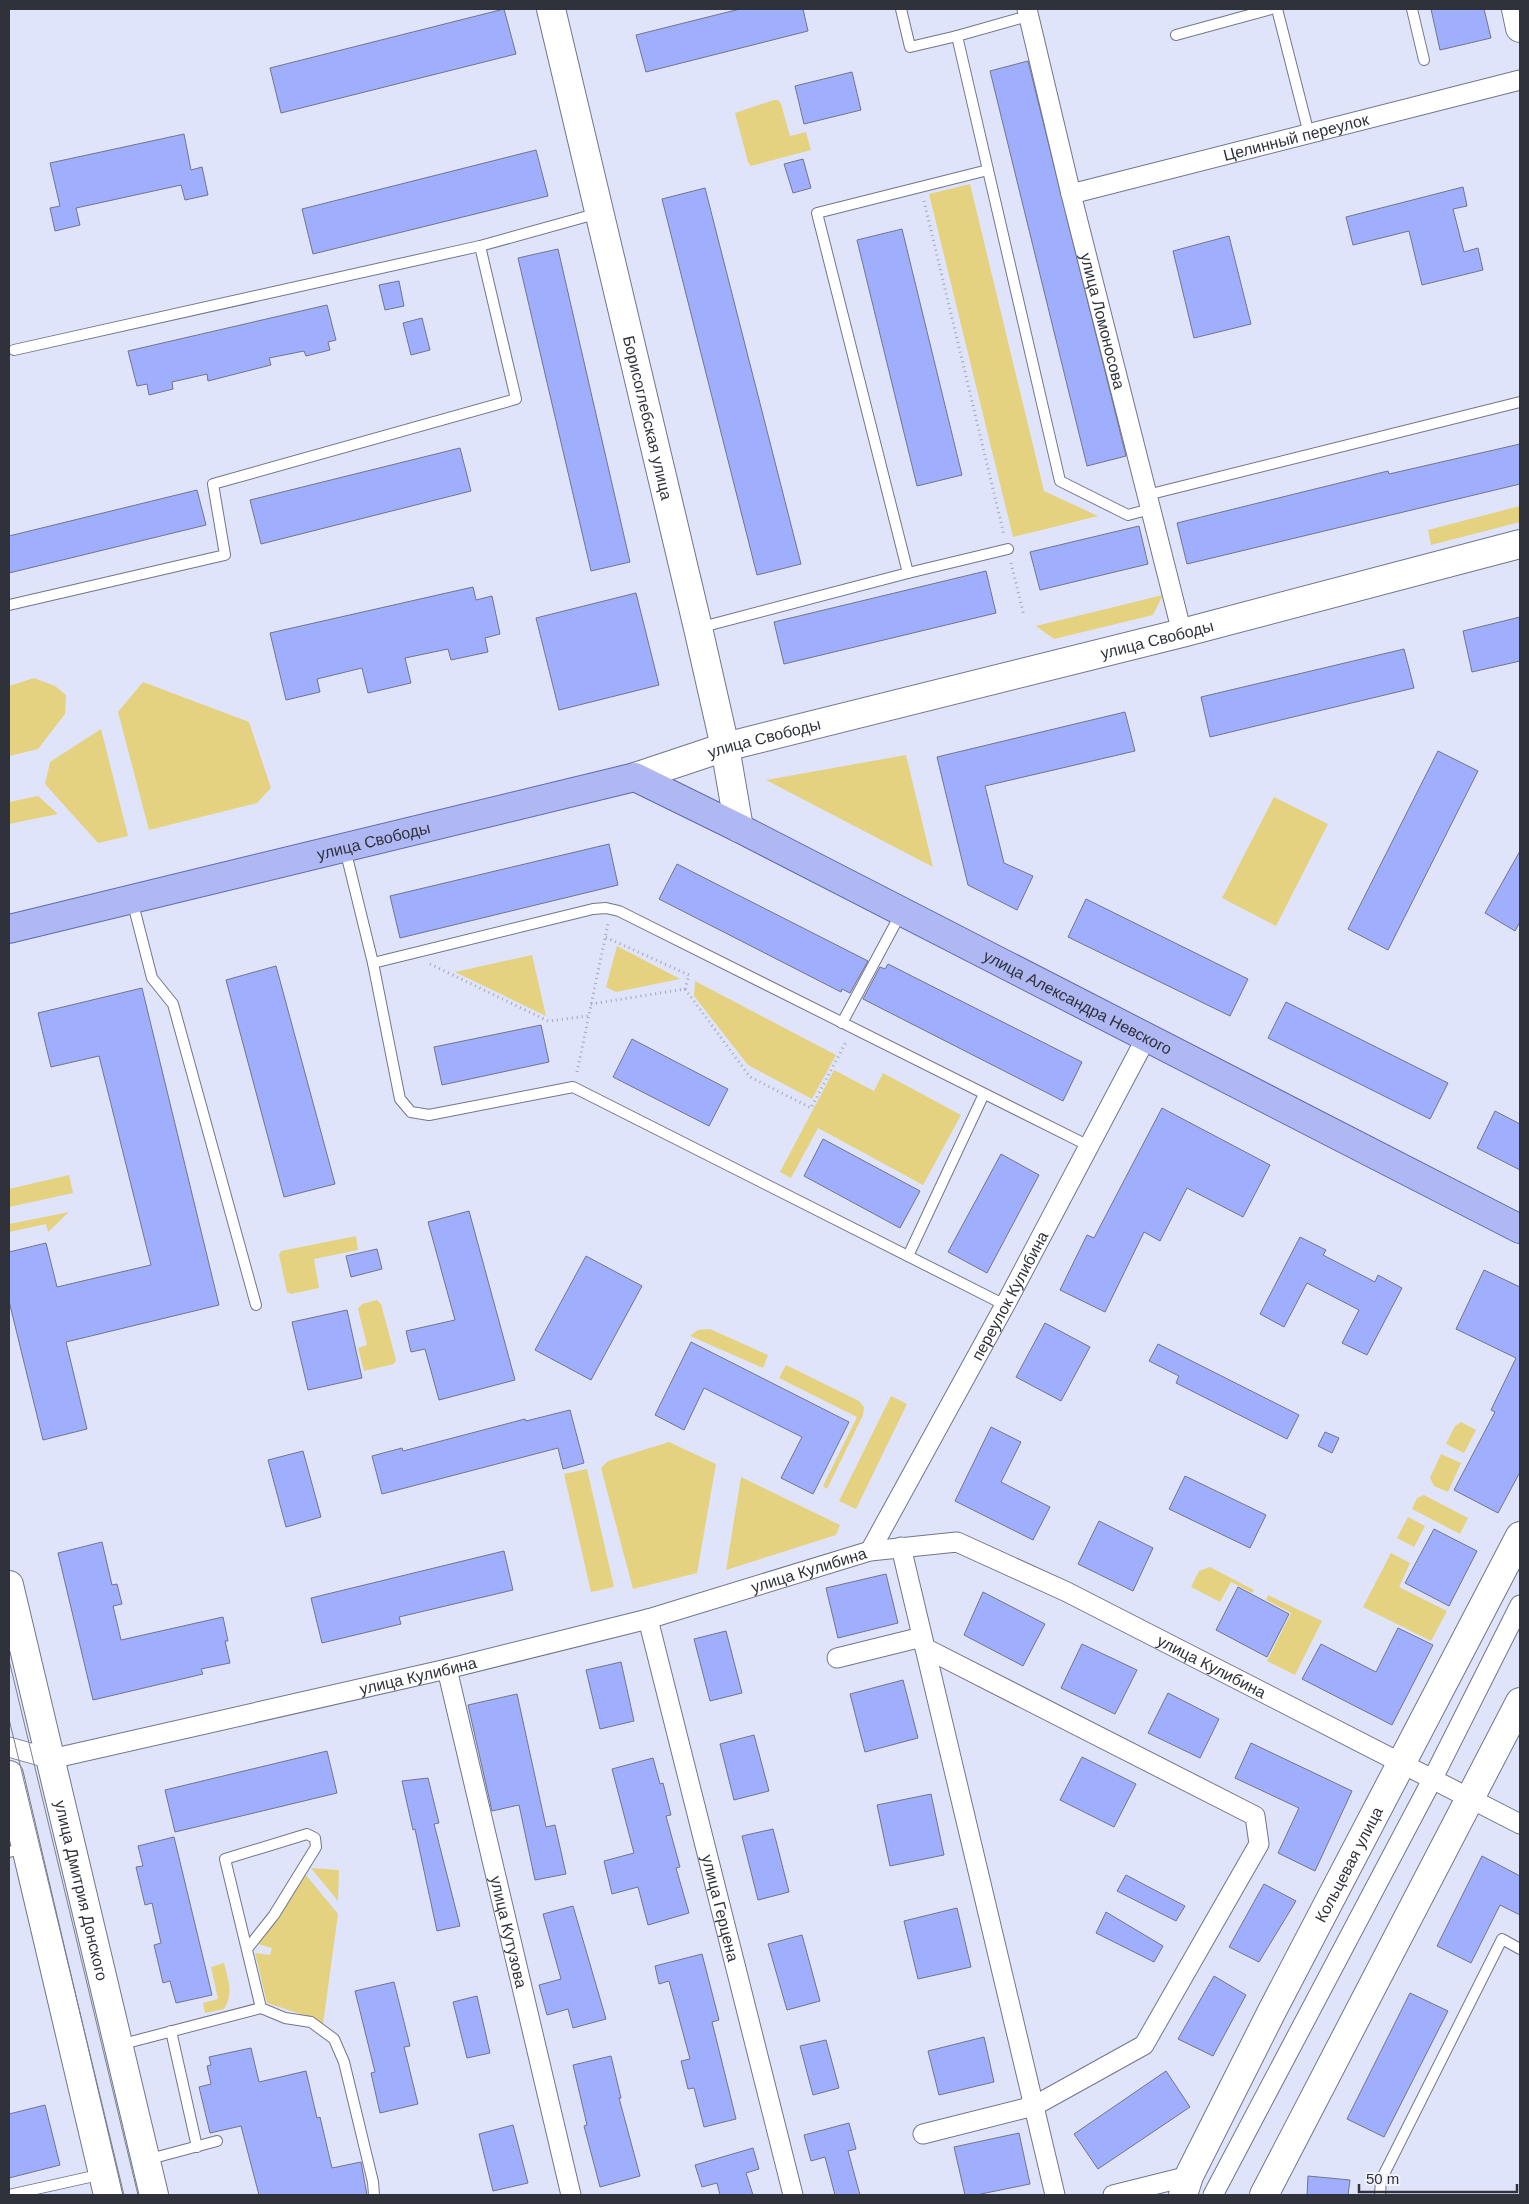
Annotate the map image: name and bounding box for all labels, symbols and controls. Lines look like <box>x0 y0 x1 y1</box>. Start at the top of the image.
street label: Целинный переулок <box>1222 111 1371 164</box>
street label: улица Ломоносова <box>1077 251 1128 391</box>
street label: Борисоглебская улица <box>620 334 675 502</box>
street label: улица Свободы <box>1099 617 1215 662</box>
street label: улица Свободы <box>706 716 822 761</box>
street label: улица Свободы <box>315 819 432 863</box>
street label: улица Александра Невского <box>981 947 1175 1058</box>
street label: переулок Кулибина <box>968 1228 1051 1363</box>
street label: улица Кулибина <box>749 1545 869 1596</box>
street label: улица Кулибина <box>1154 1632 1269 1701</box>
street label: улица Кулибина <box>358 1654 478 1698</box>
street label: улица Дмитрия Донского <box>51 1799 111 1983</box>
street label: Кольцевая улица <box>1312 1804 1386 1925</box>
street label: улица Герцена <box>699 1853 742 1963</box>
street label: улица Кутузова <box>487 1874 530 1990</box>
scale bar <box>1359 2162 1516 2194</box>
text: 50 m <box>1366 2170 1399 2187</box>

